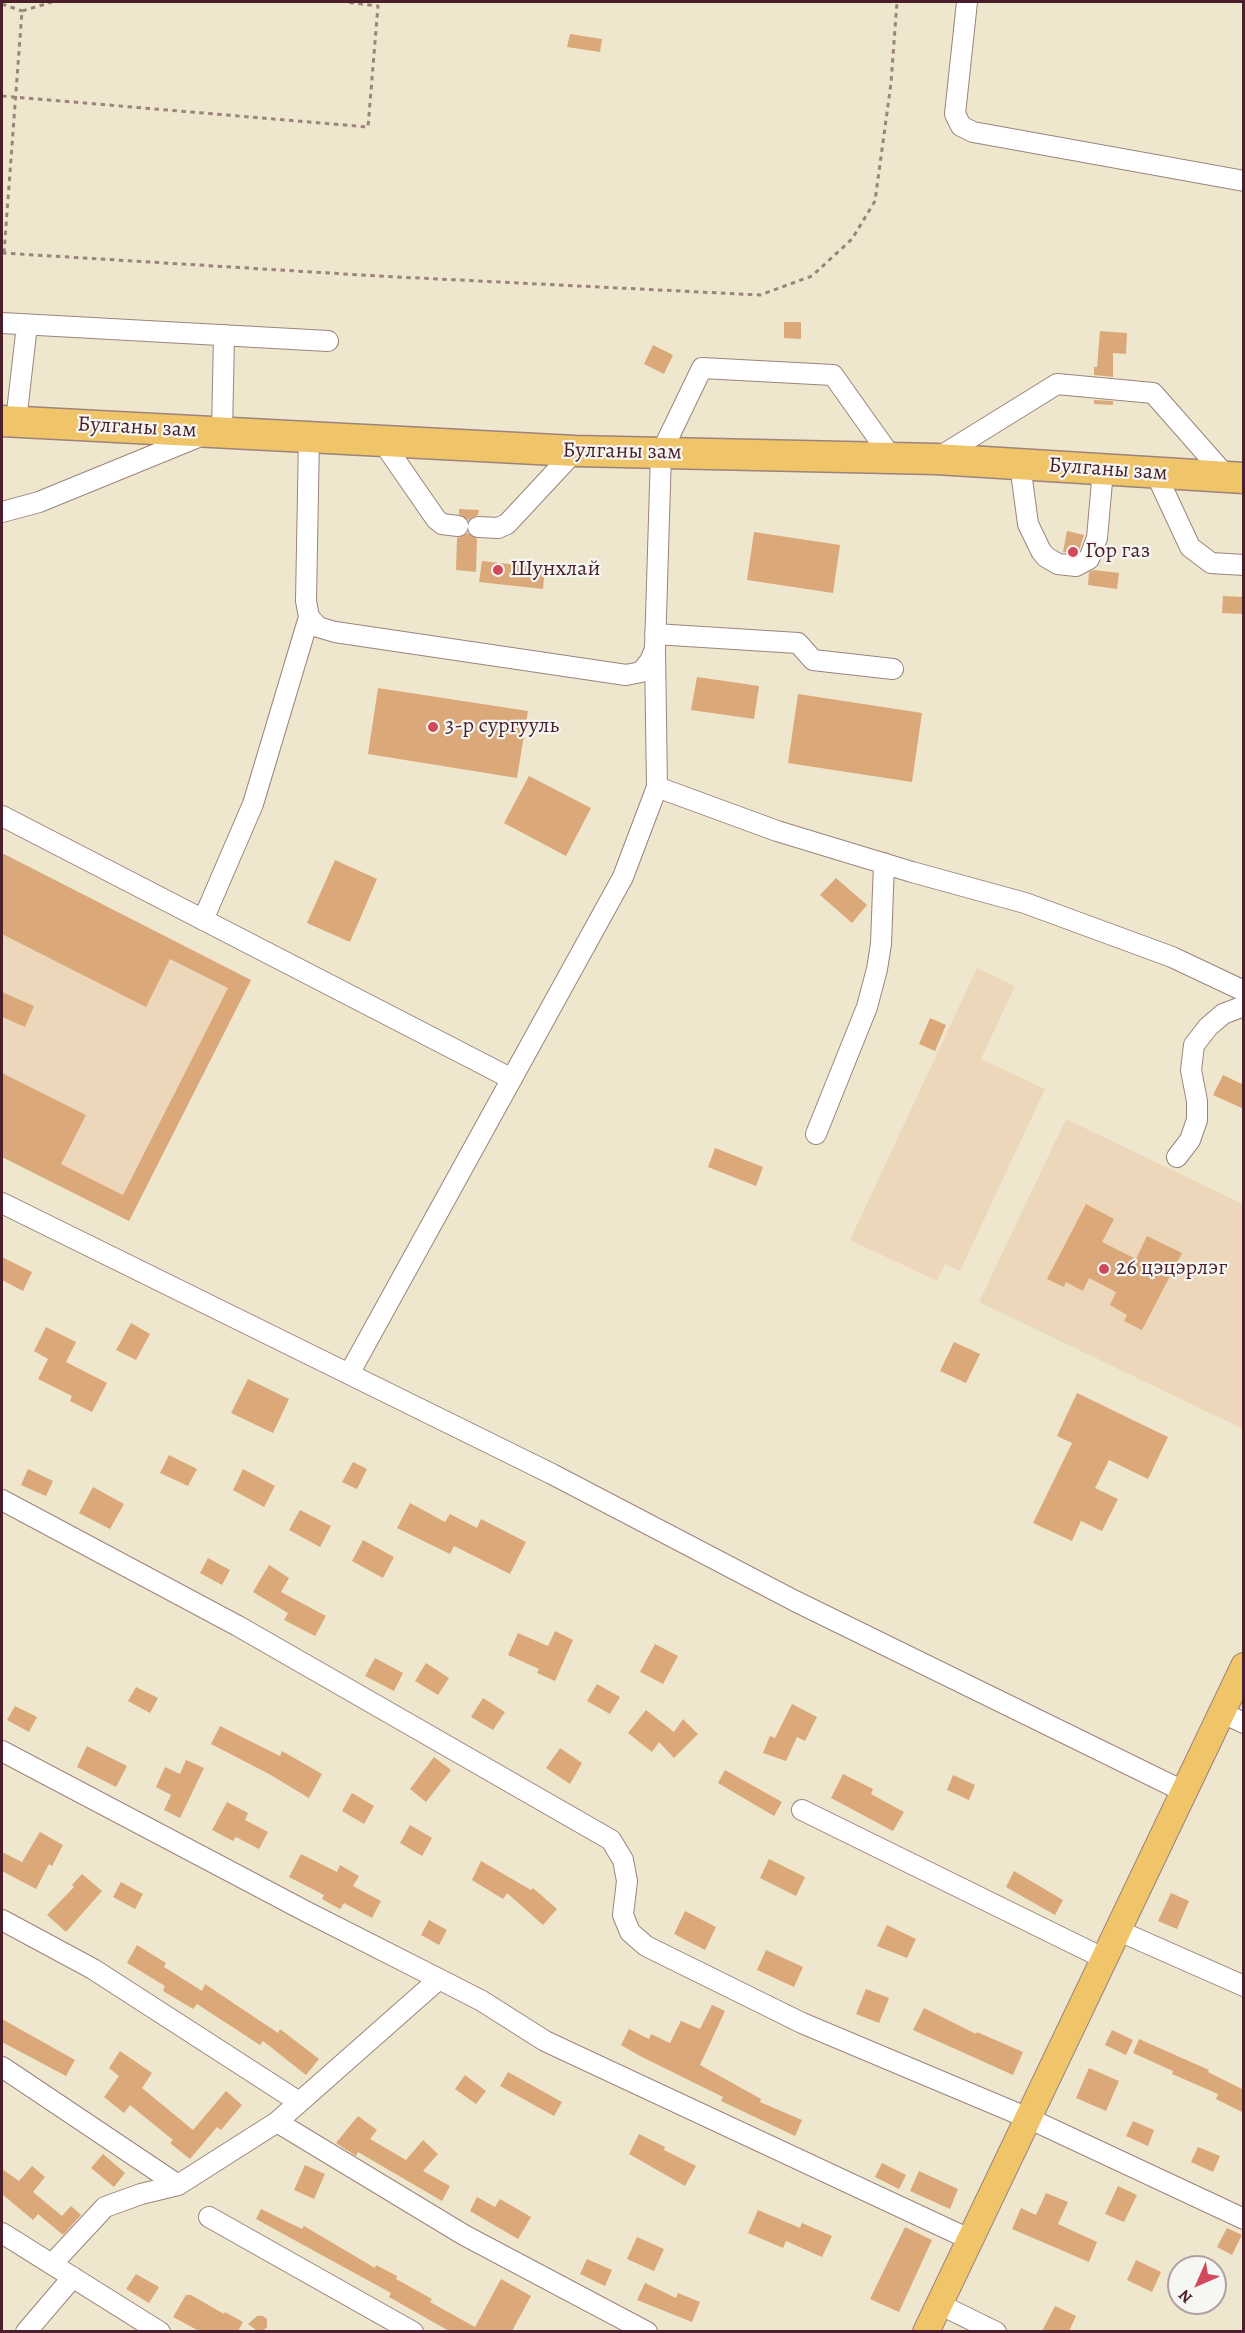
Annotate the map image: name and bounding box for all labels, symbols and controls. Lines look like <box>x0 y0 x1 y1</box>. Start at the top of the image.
street label: Булганы зам <box>77 412 197 444</box>
street label: Булганы зам <box>562 438 682 466</box>
street label: Булганы зам <box>1047 453 1169 487</box>
place label: Гор газ <box>1085 539 1150 565</box>
marker: Гор газ <box>1066 545 1080 559</box>
place label: Шунхлай <box>510 557 600 583</box>
marker: Шунхлай <box>491 563 505 577</box>
place label: 3-р сургууль <box>445 714 559 740</box>
marker: 3-р сургууль <box>426 720 440 734</box>
place label: 26 цэцэрлэг <box>1116 1256 1227 1282</box>
marker: 26 цэцэрлэг <box>1097 1262 1111 1276</box>
north arrow <box>1167 2255 1227 2315</box>
text: N <box>1174 2284 1198 2308</box>

